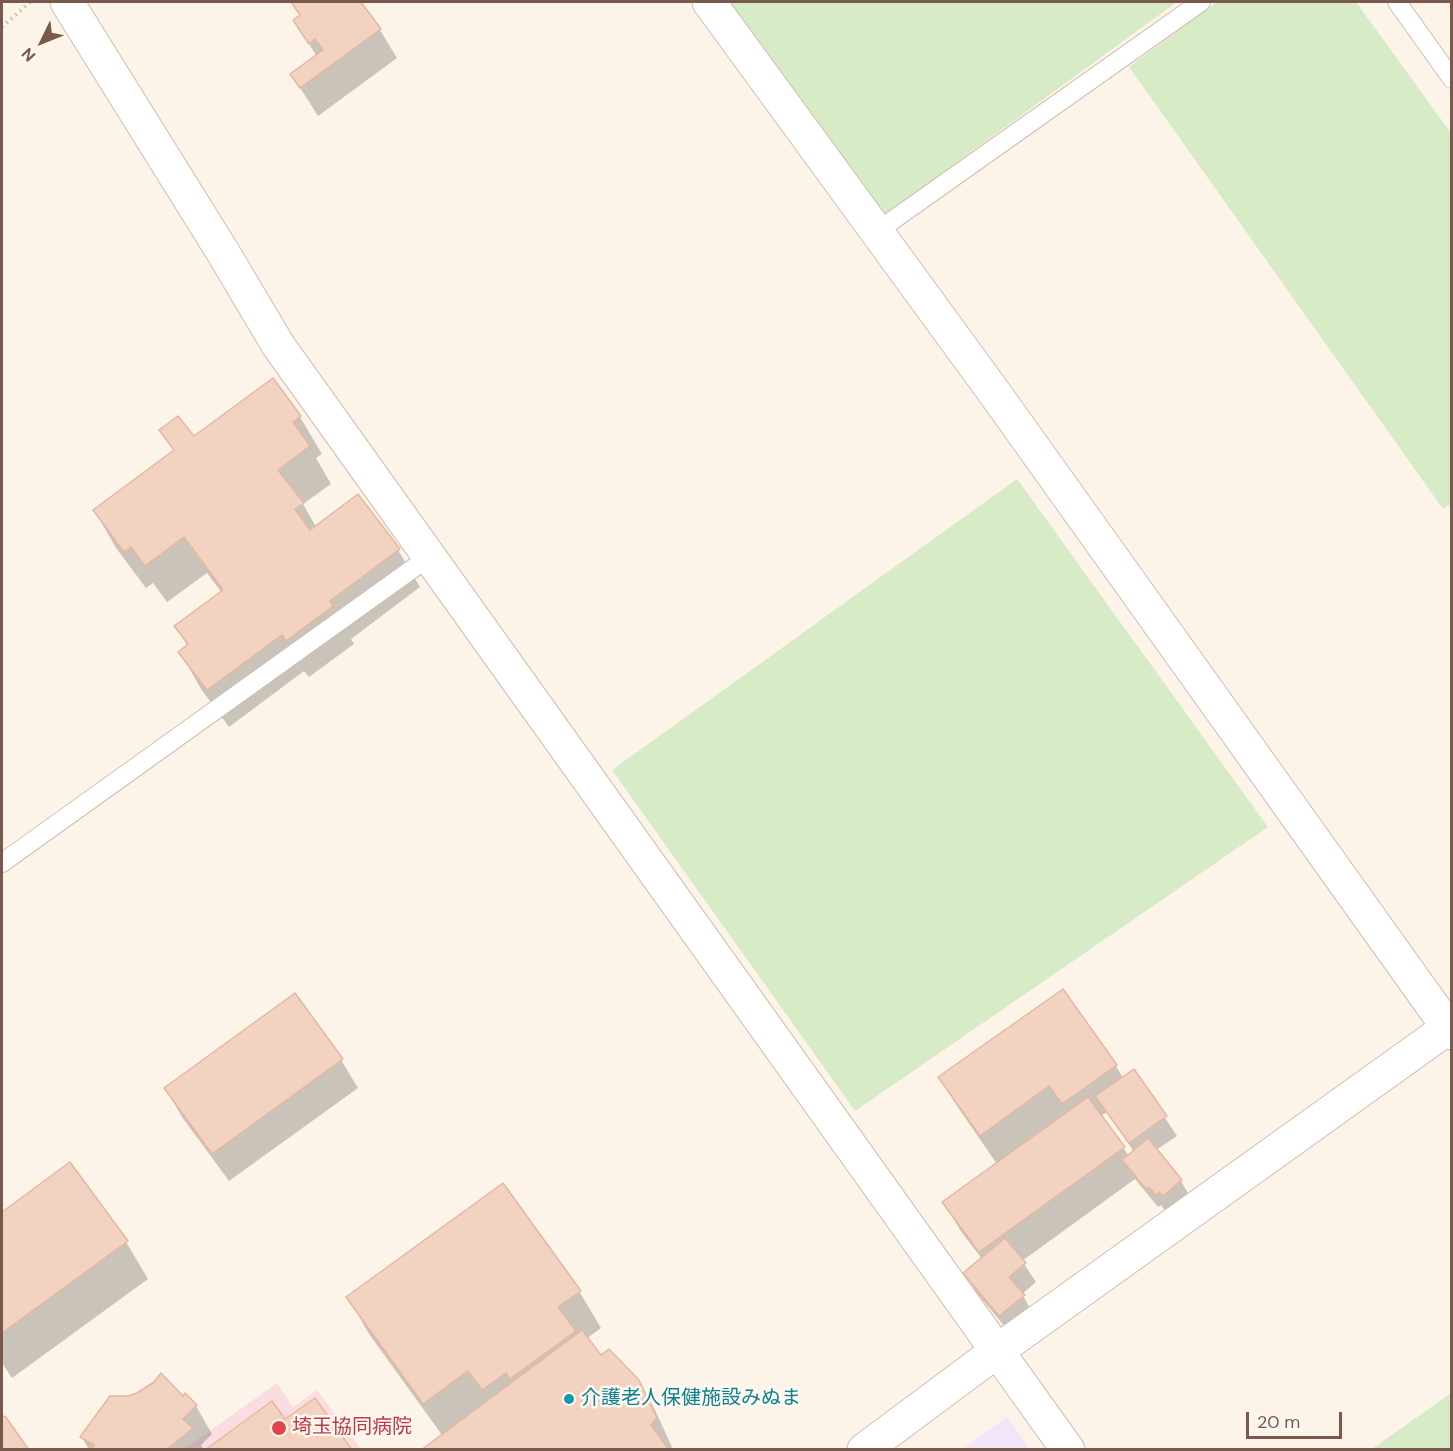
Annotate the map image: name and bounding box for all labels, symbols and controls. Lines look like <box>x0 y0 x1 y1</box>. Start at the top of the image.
north arrow <box>12 12 72 72</box>
text: N <box>17 43 40 66</box>
place label: 介護老人保健施設みぬま <box>581 1387 801 1411</box>
marker: 介護老人保健施設みぬま <box>562 1392 576 1406</box>
scale bar <box>1249 1400 1345 1438</box>
text: 20 m <box>1257 1410 1300 1434</box>
place label: 埼玉協同病院 <box>292 1416 412 1440</box>
marker: 埼玉協同病院 <box>270 1419 288 1437</box>

